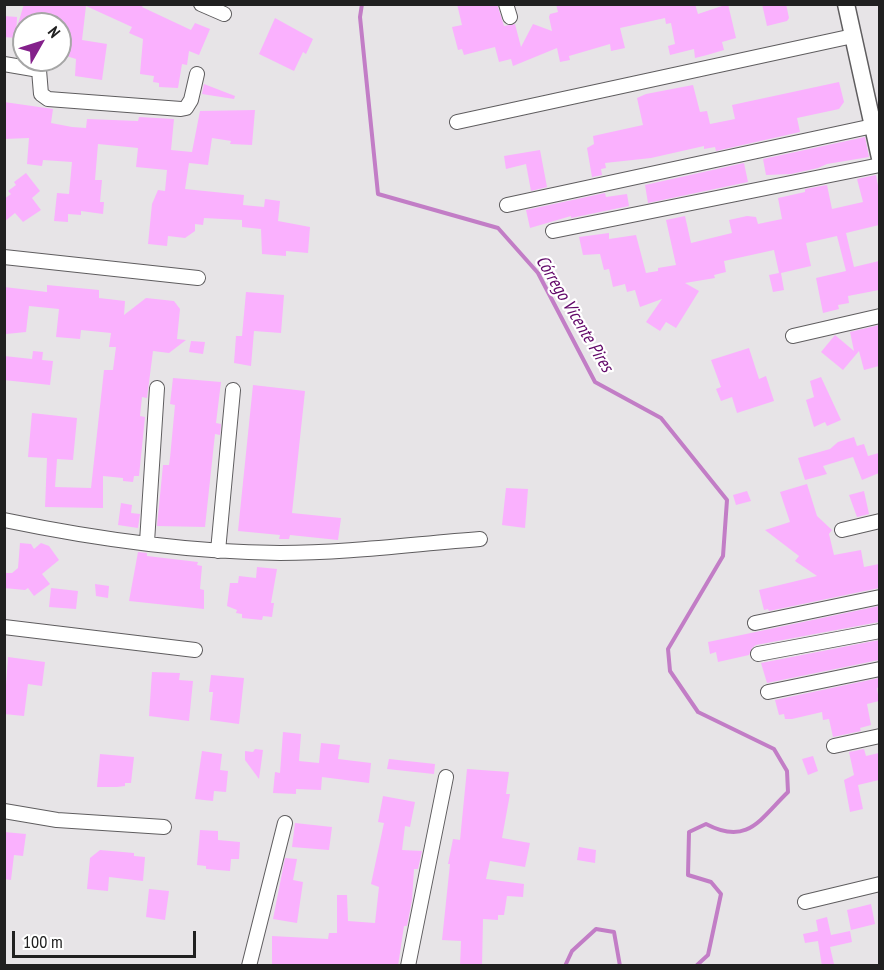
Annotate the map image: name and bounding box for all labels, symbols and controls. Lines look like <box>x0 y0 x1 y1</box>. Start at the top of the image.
north arrow <box>12 12 72 72</box>
text: N <box>44 22 65 42</box>
water label: Córrego Vicente Pires <box>531 252 617 376</box>
scale bar <box>15 919 200 957</box>
text: 100 m <box>23 930 63 953</box>

